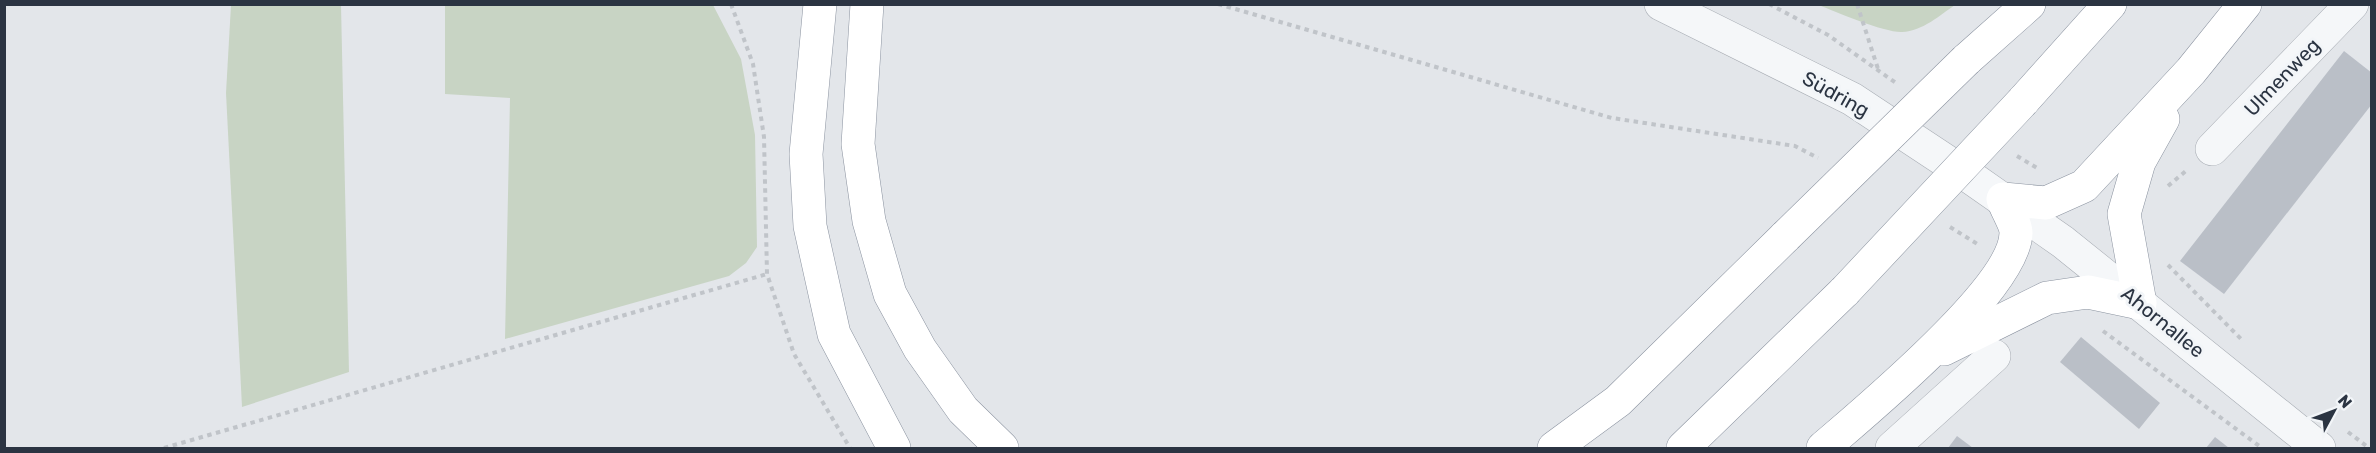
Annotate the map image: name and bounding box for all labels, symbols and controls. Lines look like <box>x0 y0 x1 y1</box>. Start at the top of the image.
street label: Ulmenweg <box>2239 33 2325 121</box>
street label: Südring <box>1798 66 1874 122</box>
street label: Ahornallee <box>2117 281 2209 363</box>
north arrow <box>2304 381 2364 441</box>
text: N <box>2334 391 2356 412</box>

